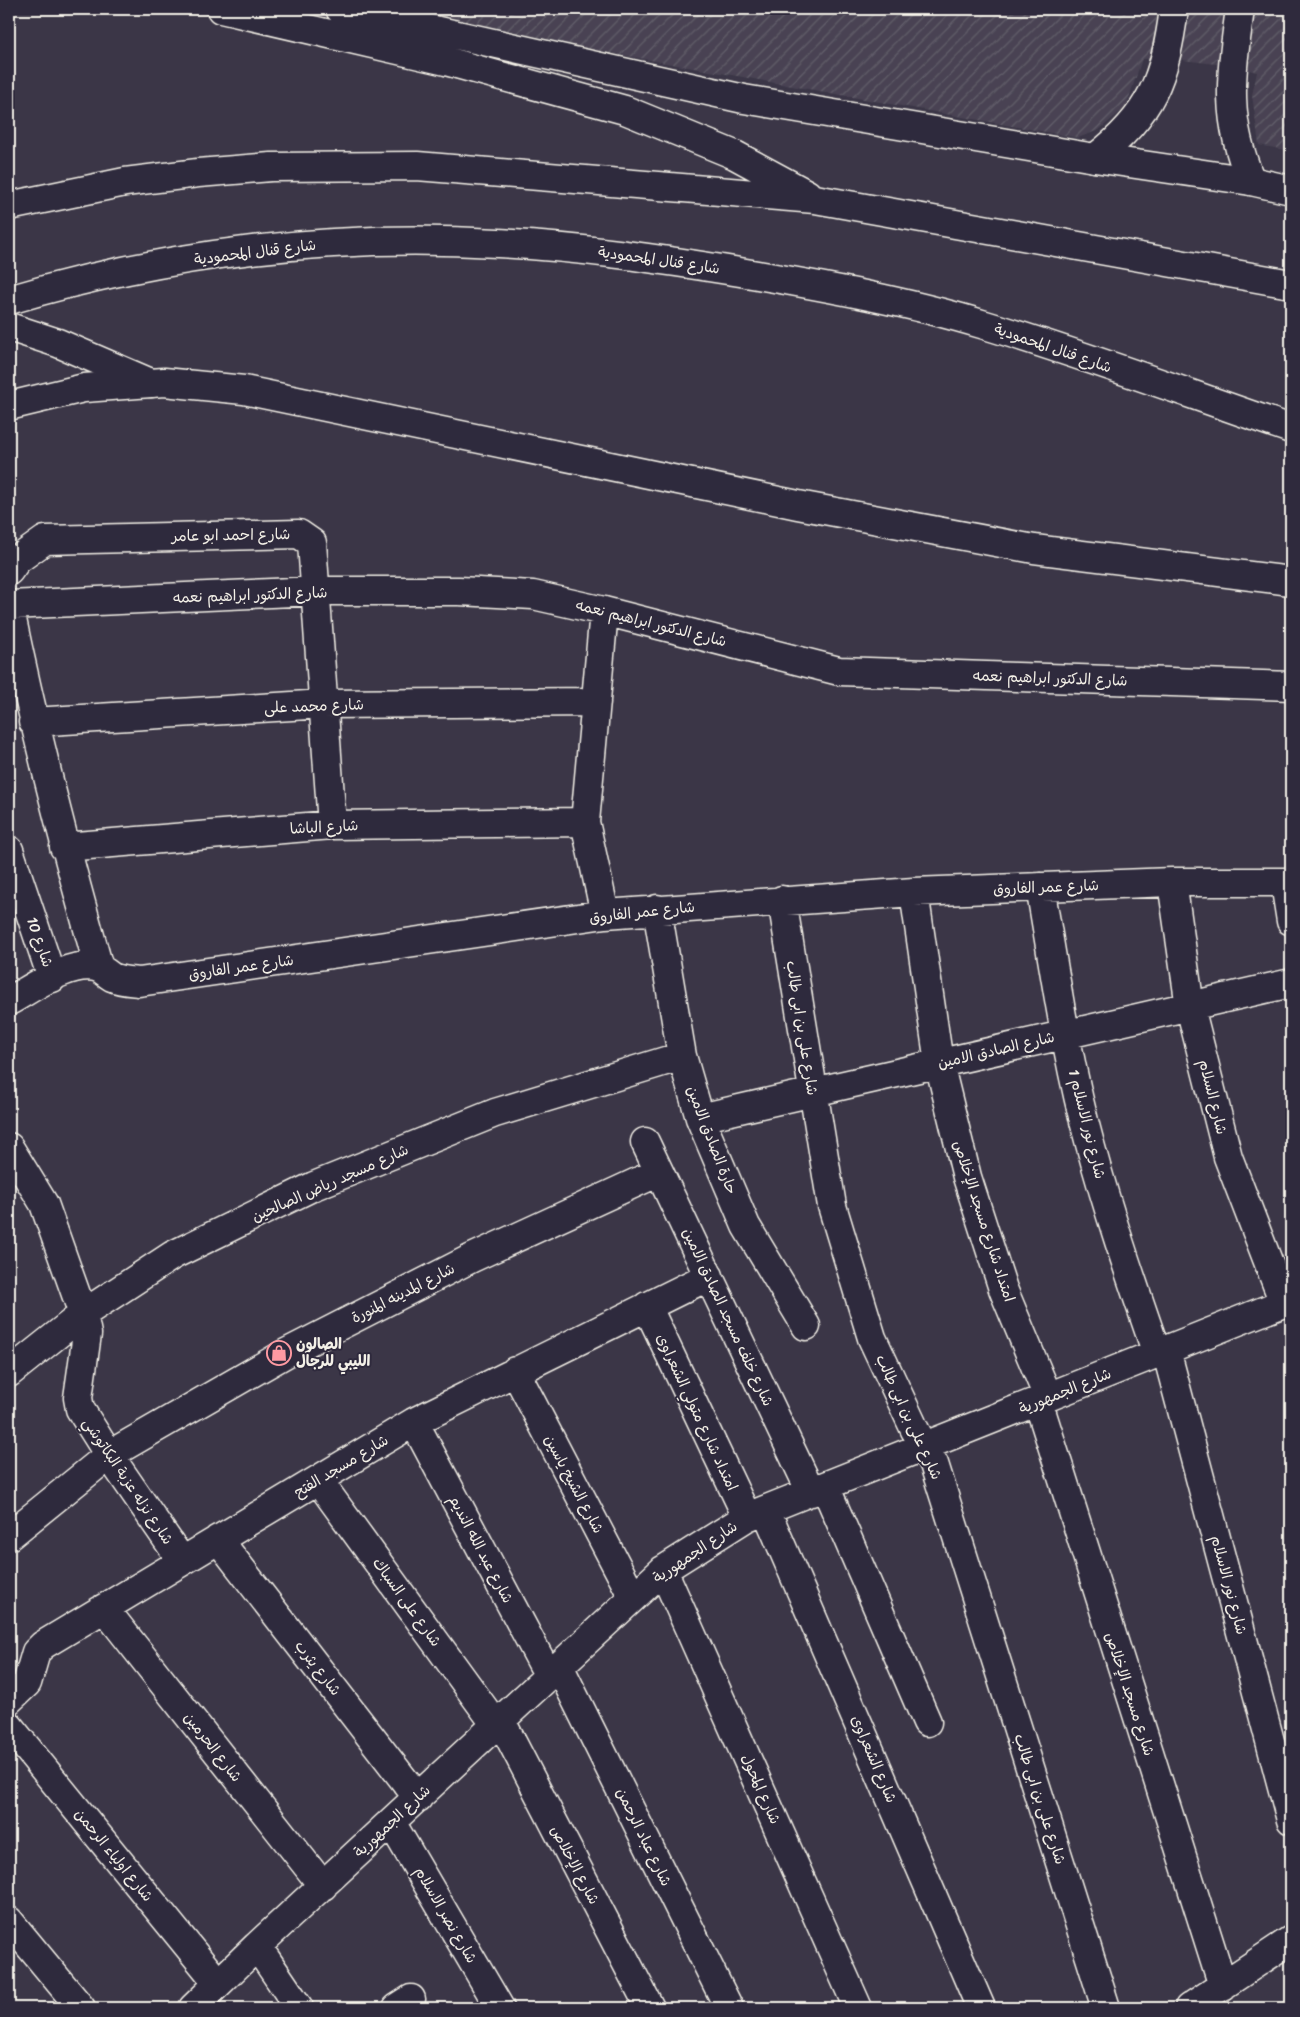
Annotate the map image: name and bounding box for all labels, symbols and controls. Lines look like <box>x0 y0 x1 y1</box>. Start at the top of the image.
street label: شارع قنال المحمودية <box>193 232 317 272</box>
street label: شارع قنال المحمودية <box>596 239 722 281</box>
street label: شارع قنال المحمودية <box>991 316 1115 380</box>
street label: شارع احمد ابو عامر <box>170 521 290 549</box>
street label: شارع الدكتور ابراهيم نعمه <box>172 579 328 611</box>
street label: شارع الدكتور ابراهيم نعمه <box>573 592 729 654</box>
street label: شارع الدكتور ابراهيم نعمه <box>972 662 1128 694</box>
street label: شارع محمد على <box>264 691 364 721</box>
street label: شارع الباشا <box>289 812 359 842</box>
street label: شارع عمر الفاروق <box>993 872 1099 902</box>
street label: شارع عمر الفاروق <box>588 894 696 930</box>
street label: شارع 10 <box>19 913 61 971</box>
street label: شارع عمر الفاروق <box>187 947 295 987</box>
street label: شارع على بن ابى طالب <box>779 959 825 1097</box>
street label: شارع الصادق الامين <box>935 1024 1057 1076</box>
street label: شارع السلام <box>1191 1057 1235 1137</box>
street label: شارع نور الاسلام 1 <box>1061 1066 1113 1182</box>
street label: حارة الصادق الامين <box>679 1082 745 1198</box>
street label: شارع مسجد رياض الصالحين <box>247 1137 413 1229</box>
street label: امتداد شارع مسجد الإخلاص <box>946 1137 1022 1305</box>
street label: شارع خلف مسجد الصادق الامين <box>675 1223 781 1411</box>
street label: شارع المدينه المنورة <box>346 1256 460 1330</box>
street label: امتداد شارع متولي الشعراوى <box>649 1329 745 1495</box>
place label: الصالون الليبي للرجال <box>296 1331 371 1375</box>
shop icon: الصالون الليبي للرجال <box>266 1340 292 1366</box>
street label: شارع على بن ابى طالب <box>868 1350 950 1484</box>
street label: شارع الجمهورية <box>1015 1361 1115 1421</box>
street label: شارع نزله عزبة البكاتوشي <box>75 1412 181 1550</box>
street label: شارع مسجد الفتح <box>288 1427 394 1505</box>
street label: شارع الشيخ ياسين <box>537 1430 611 1538</box>
street label: شارع عبد الله النديم <box>441 1490 521 1608</box>
street label: شارع الجمهورية <box>647 1514 743 1590</box>
street label: شارع نور الاسلام <box>1203 1532 1255 1638</box>
street label: شارع على السباك <box>366 1552 448 1652</box>
street label: شارع مسجد الإخلاص <box>1098 1629 1162 1759</box>
street label: شارع يثرب <box>288 1635 348 1701</box>
street label: شارع الحرمين <box>177 1706 249 1788</box>
street label: شارع الشعراوى <box>844 1711 904 1807</box>
street label: شارع على بن ابى طالب <box>1007 1730 1073 1868</box>
street label: شارع المحول <box>734 1750 788 1828</box>
street label: شارع الجمهورية <box>347 1778 437 1864</box>
street label: شارع عباد الرحمن <box>609 1783 679 1891</box>
street label: شارع اولياء الرحمن <box>68 1802 160 1908</box>
street label: شارع الإخلاص <box>543 1821 607 1909</box>
street label: شارع نصر الاسلام <box>408 1862 484 1968</box>

